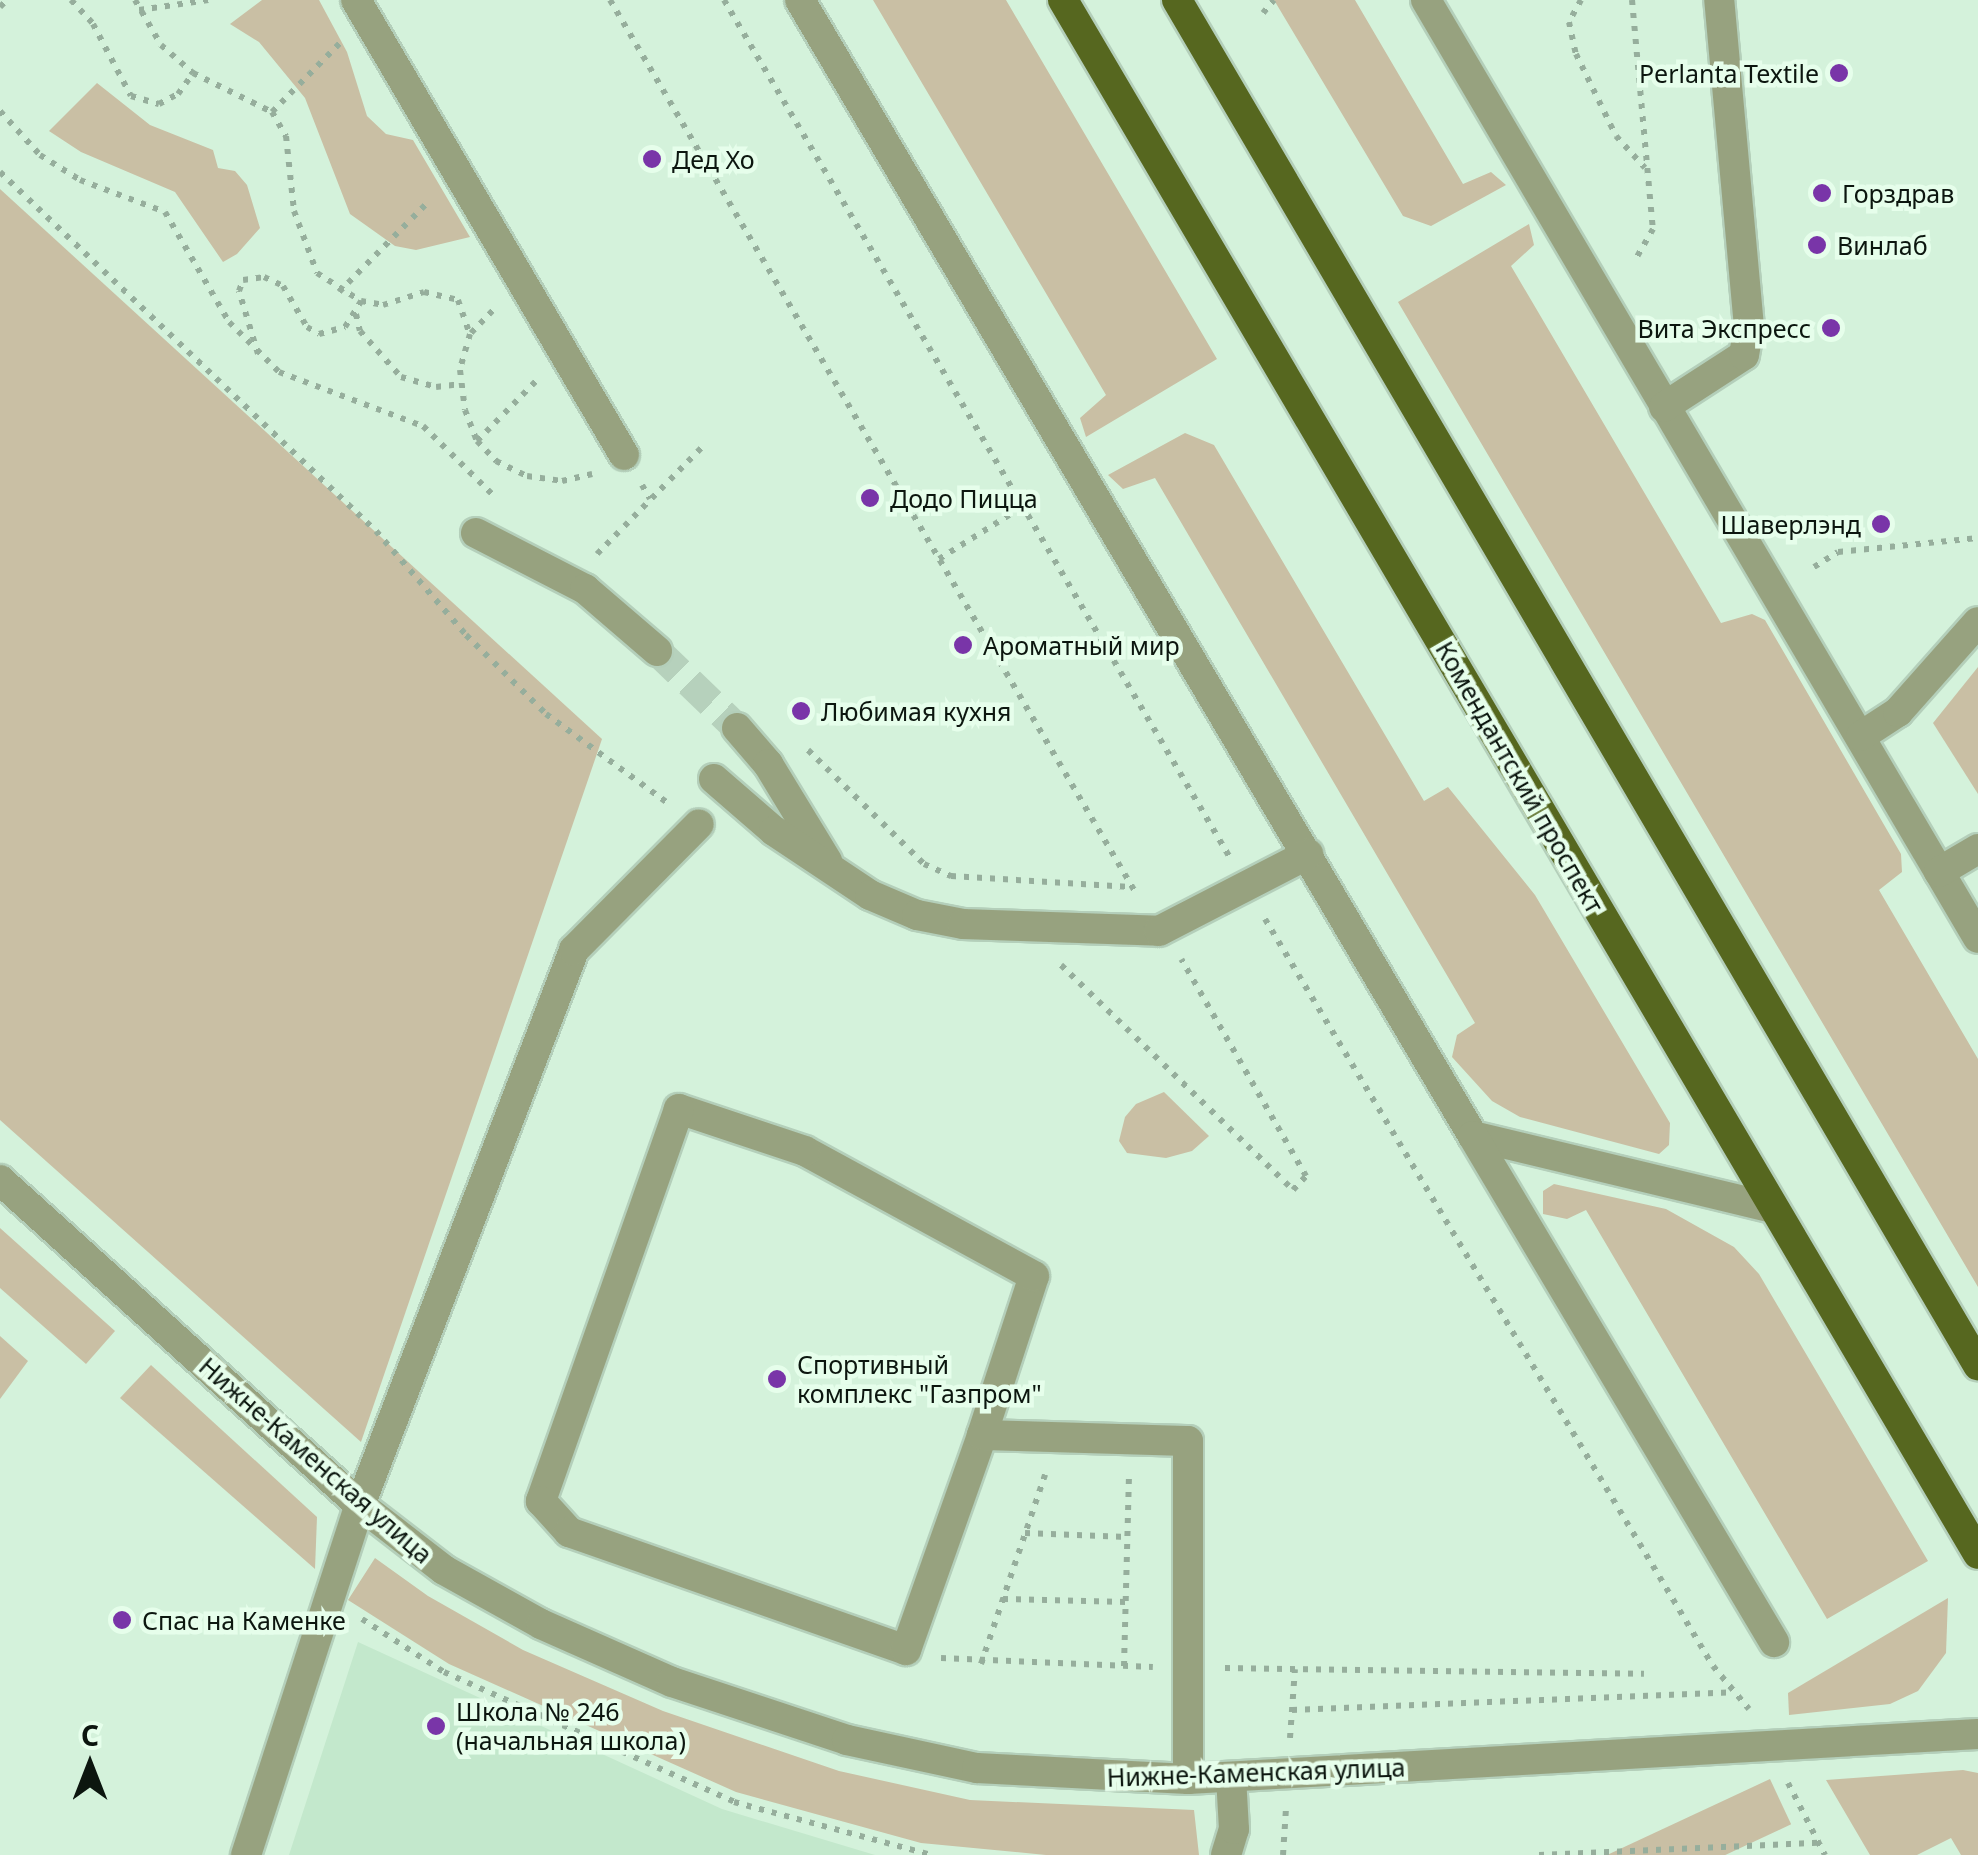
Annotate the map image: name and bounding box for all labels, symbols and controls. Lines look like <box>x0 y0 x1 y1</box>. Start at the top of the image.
place label: Perlanta Textile <box>1639 58 1819 88</box>
marker: Perlanta Textile <box>1828 62 1850 84</box>
place label: Дед Хо <box>672 144 754 174</box>
marker: Дед Хо <box>641 148 663 170</box>
place label: Горздрав <box>1842 178 1954 208</box>
marker: Горздрав <box>1811 182 1833 204</box>
place label: Винлаб <box>1837 230 1928 260</box>
marker: Винлаб <box>1806 234 1828 256</box>
place label: Вита Экспресс <box>1637 313 1811 343</box>
marker: Вита Экспресс <box>1820 317 1842 339</box>
place label: Додо Пицца <box>890 483 1038 513</box>
marker: Додо Пицца <box>859 487 881 509</box>
place label: Шаверлэнд <box>1721 509 1861 539</box>
marker: Шаверлэнд <box>1870 513 1892 535</box>
place label: Ароматный мир <box>983 630 1180 660</box>
marker: Ароматный мир <box>952 634 974 656</box>
street label: Комендантский проспект <box>1430 636 1610 918</box>
place label: Любимая кухня <box>821 696 1011 726</box>
marker: Любимая кухня <box>790 700 812 722</box>
place label: Спортивный комплекс "Газпром" <box>797 1350 1042 1409</box>
street label: Нижне-Каменская улица <box>193 1351 439 1569</box>
marker: Спортивный комплекс "Газпром" <box>766 1368 788 1390</box>
place label: Спас на Каменке <box>142 1605 346 1635</box>
marker: Спас на Каменке <box>111 1609 133 1631</box>
place label: Школа № 246 (начальная школа) <box>456 1697 686 1756</box>
north arrow <box>40 1715 140 1815</box>
marker: Школа № 246 (начальная школа) <box>425 1715 447 1737</box>
text: С <box>81 1716 99 1754</box>
street label: Нижне-Каменская улица <box>1106 1752 1406 1792</box>

